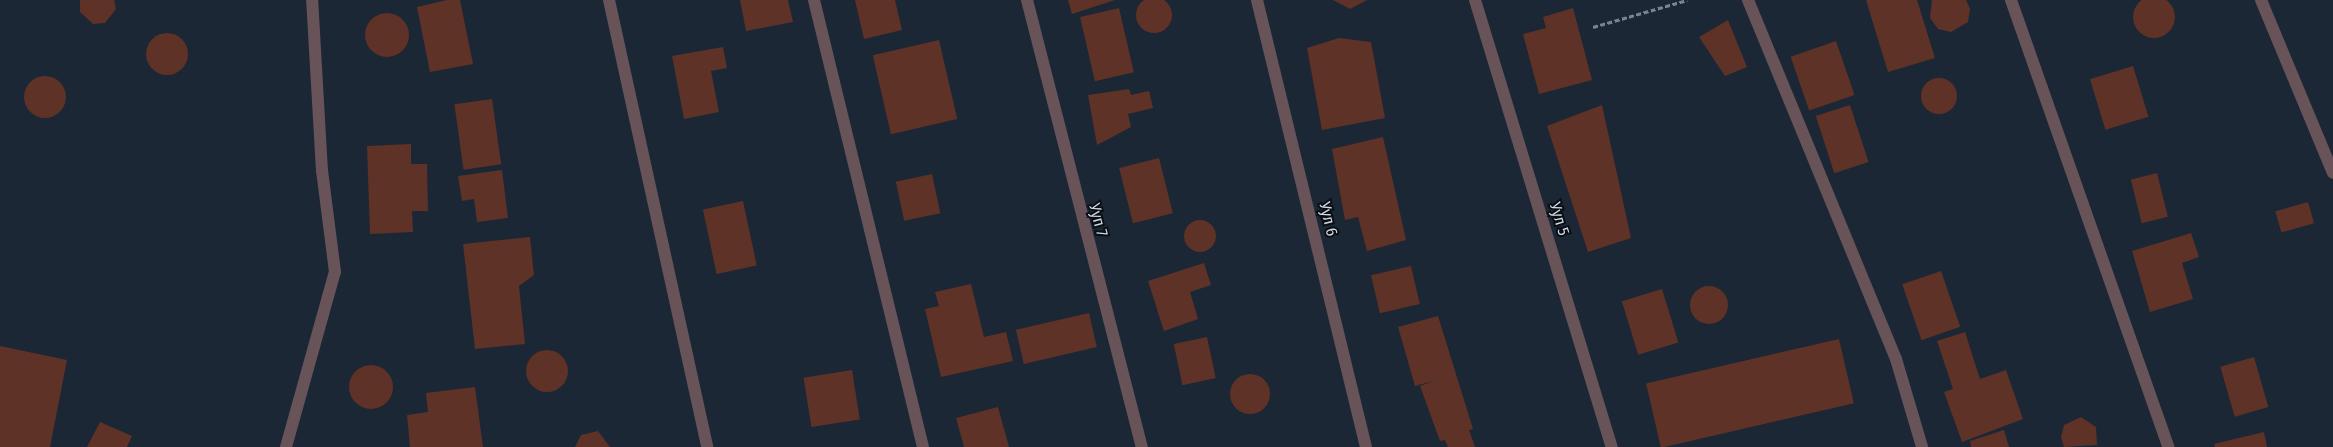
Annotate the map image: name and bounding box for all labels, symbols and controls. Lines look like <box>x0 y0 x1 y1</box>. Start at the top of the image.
street label: Уул 6 <box>1315 200 1341 238</box>
street label: Уул 5 <box>1545 200 1573 238</box>
street label: Ууп 7 <box>1084 201 1112 239</box>

